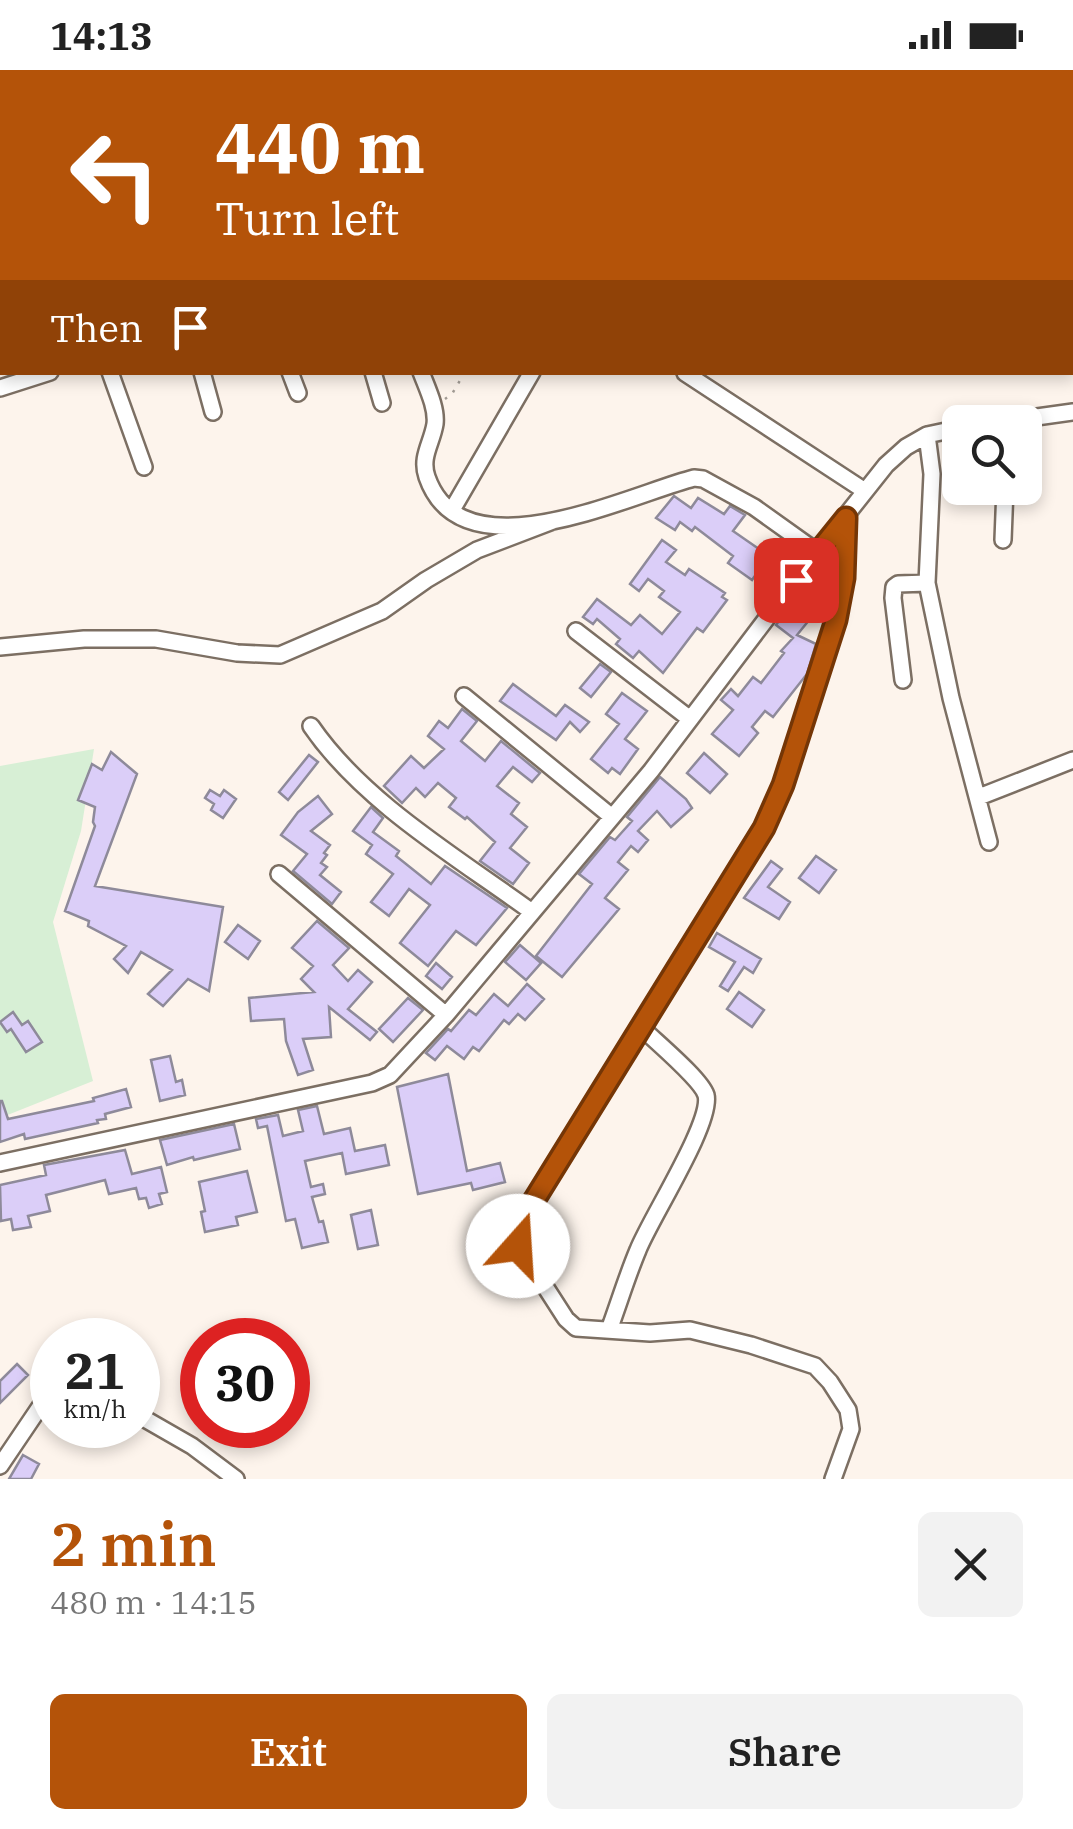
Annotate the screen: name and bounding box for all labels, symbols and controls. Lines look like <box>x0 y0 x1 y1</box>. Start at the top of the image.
text: 14:13 <box>50 11 153 60</box>
text: 440 m <box>215 101 425 192</box>
icon: left <box>50 110 180 240</box>
text: Turn left <box>215 189 399 247</box>
icon: arrive <box>163 300 218 355</box>
text: Then <box>50 303 143 352</box>
map controls <box>942 405 1042 505</box>
button: search <box>942 405 1042 505</box>
pin <box>754 538 839 623</box>
icon: arrive <box>769 553 824 608</box>
position arrow <box>466 1194 570 1298</box>
speed limit sign: 30 <box>180 1318 310 1448</box>
text: 21 <box>65 1338 125 1403</box>
text: km/h <box>63 1392 127 1425</box>
text: 2 min <box>50 1504 217 1583</box>
button: close <box>918 1512 1023 1617</box>
text: 480 m · 14:15 <box>50 1581 257 1623</box>
button: Exit <box>50 1694 527 1809</box>
button: Share <box>547 1694 1023 1809</box>

